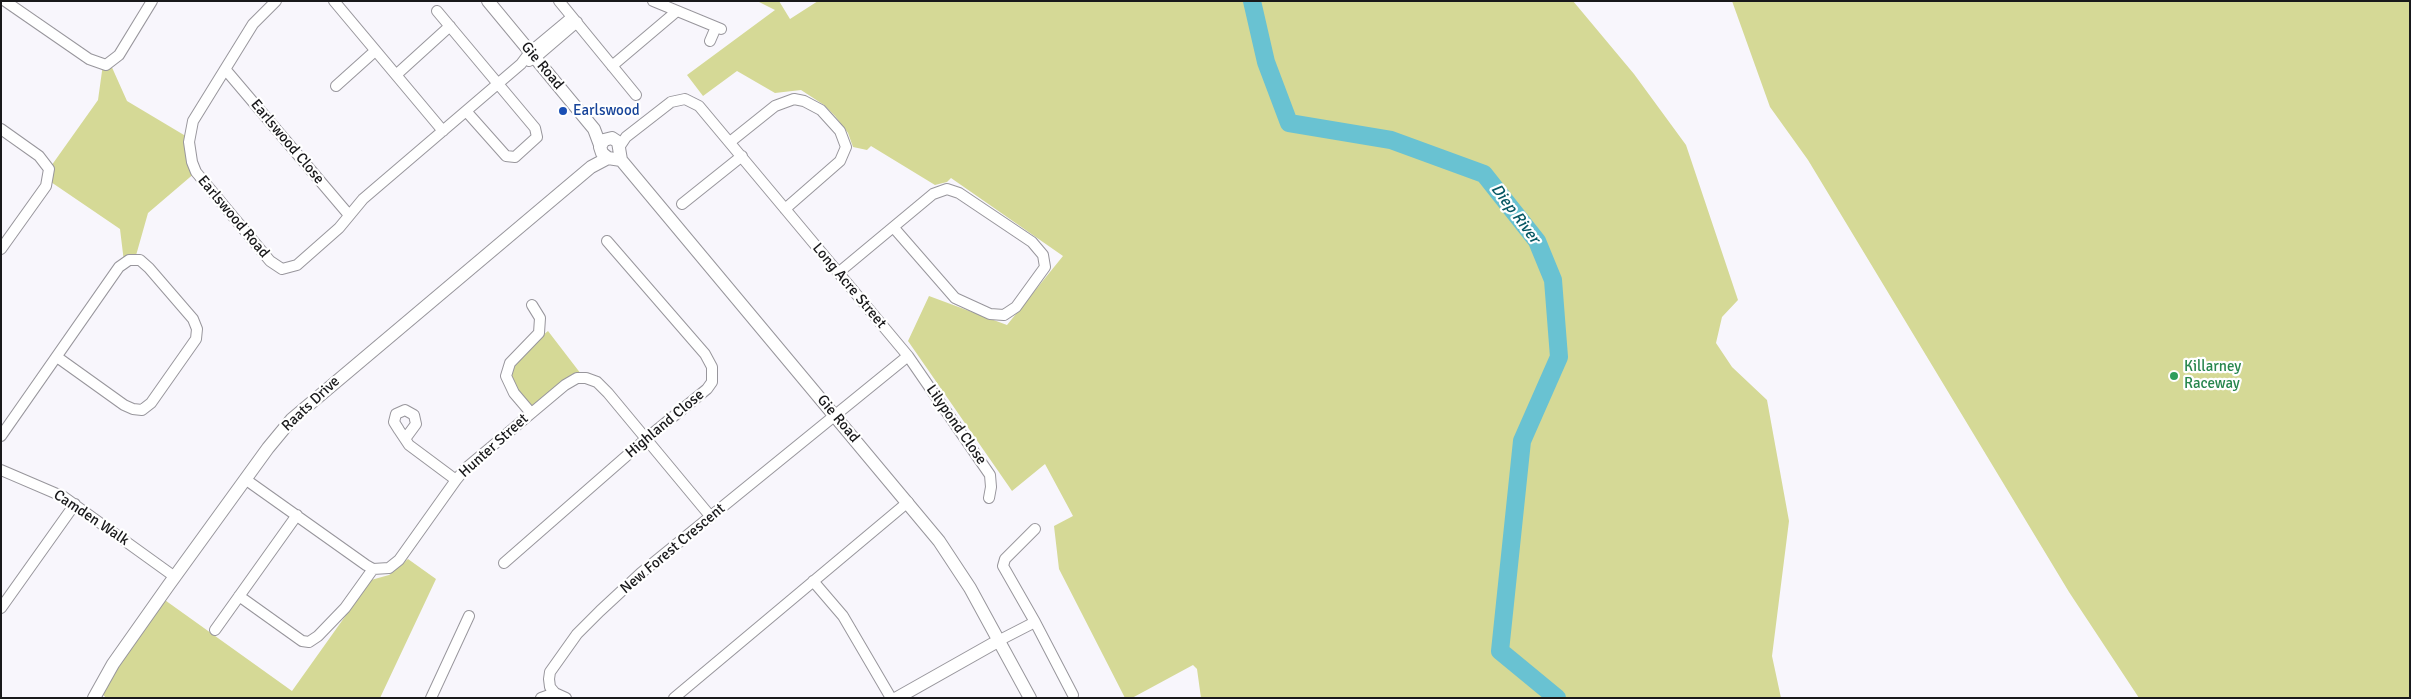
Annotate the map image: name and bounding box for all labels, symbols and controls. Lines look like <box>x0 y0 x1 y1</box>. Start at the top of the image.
street label: Gie Road <box>517 39 567 93</box>
street label: Earlswood Close <box>246 96 328 188</box>
place label: Earlswood <box>573 102 640 120</box>
marker: Earlswood <box>557 105 569 117</box>
street label: Earlswood Road <box>193 172 273 262</box>
water label: Diep River <box>1486 180 1544 248</box>
street label: Long Acre Street <box>808 240 890 332</box>
place label: Killarney Raceway <box>2184 358 2241 393</box>
marker: Killarney Raceway <box>2168 370 2180 382</box>
street label: Raats Drive <box>278 373 344 435</box>
street label: Lilypond Close <box>922 382 990 468</box>
street label: Highland Close <box>622 386 708 462</box>
street label: Gie Road <box>813 392 863 446</box>
street label: Hunter Street <box>456 410 532 482</box>
street label: Camden Walk <box>50 486 132 550</box>
street label: New Forest Crescent <box>617 500 729 598</box>

